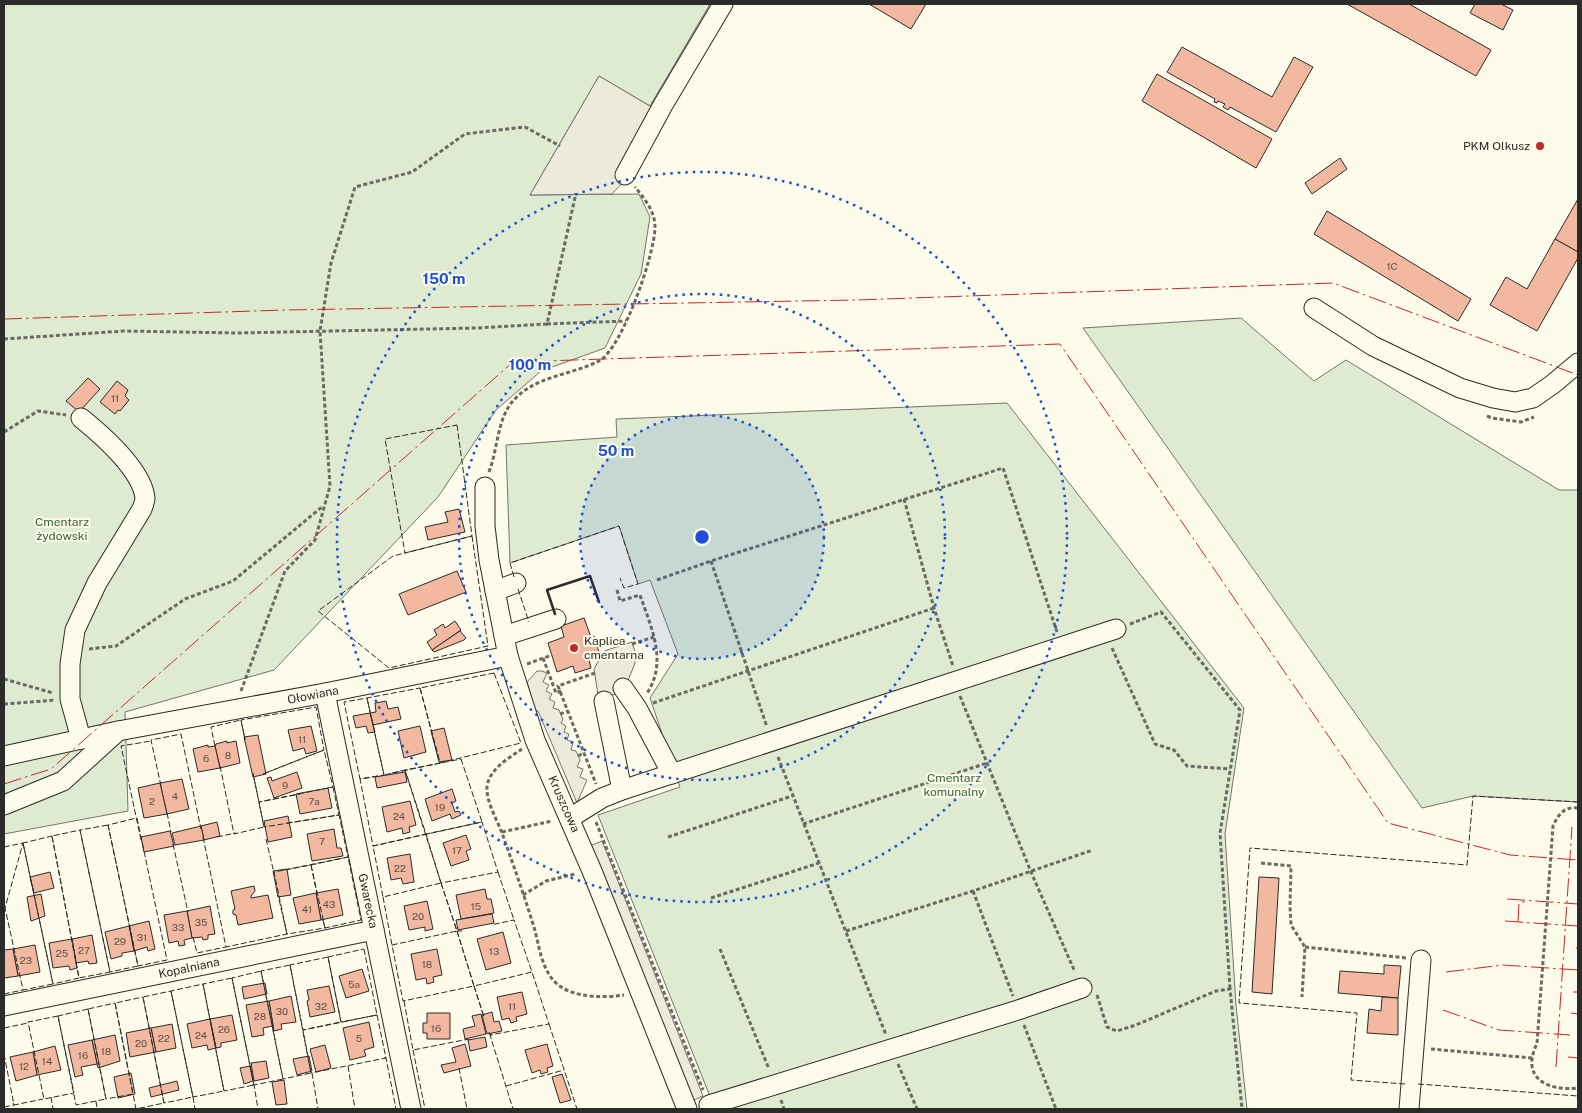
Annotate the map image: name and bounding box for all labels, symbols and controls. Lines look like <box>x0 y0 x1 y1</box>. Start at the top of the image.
place label: PKM Olkusz <box>1463 139 1530 153</box>
marker: PKM Olkusz <box>1534 140 1546 152</box>
house number: 1C <box>1387 260 1398 272</box>
text: 150 m <box>422 270 466 287</box>
text: 100 m <box>509 356 551 373</box>
house number: 11 <box>111 392 119 404</box>
text: 50 m <box>598 442 634 459</box>
park label: Cmentarz żydowski <box>35 515 89 543</box>
centre of rings <box>693 528 711 546</box>
place label: Kaplica cmentarna <box>584 634 644 662</box>
marker: Kaplica cmentarna <box>568 642 580 654</box>
street label: Ołowiana <box>286 683 340 707</box>
house number: 11 <box>298 733 306 745</box>
house number: 8 <box>225 749 231 761</box>
house number: 6 <box>203 752 209 764</box>
park label: Cmentarz komunalny <box>924 771 985 799</box>
street label: Kruszcowa <box>545 773 583 835</box>
house number: 9 <box>282 779 288 791</box>
house number: 4 <box>172 790 178 802</box>
house number: 2 <box>149 795 155 807</box>
house number: 7a <box>308 795 320 807</box>
house number: 19 <box>435 801 445 813</box>
house number: 24 <box>393 810 405 822</box>
house number: 7 <box>319 835 325 847</box>
house number: 17 <box>452 844 462 856</box>
house number: 22 <box>394 862 406 874</box>
street label: Gwarecka <box>355 872 381 930</box>
house number: 43 <box>323 898 335 910</box>
house number: 15 <box>471 900 481 912</box>
house number: 41 <box>302 903 312 915</box>
house number: 20 <box>412 910 424 922</box>
house number: 35 <box>195 916 207 928</box>
house number: 33 <box>172 921 184 933</box>
house number: 31 <box>137 931 147 943</box>
house number: 29 <box>114 935 126 947</box>
house number: 27 <box>78 944 90 956</box>
house number: 13 <box>489 945 499 957</box>
house number: 25 <box>56 947 68 959</box>
house number: 23 <box>20 954 32 966</box>
street label: Kopalniana <box>157 955 221 981</box>
house number: 18 <box>422 958 432 970</box>
house number: 5a <box>348 978 360 990</box>
house number: 32 <box>315 1000 327 1012</box>
house number: 11 <box>508 1000 516 1012</box>
house number: 30 <box>276 1005 288 1017</box>
house number: 28 <box>254 1010 266 1022</box>
house number: 16 <box>431 1022 441 1034</box>
house number: 26 <box>218 1023 230 1035</box>
house number: 24 <box>195 1029 207 1041</box>
house number: 22 <box>158 1032 170 1044</box>
house number: 5 <box>356 1032 362 1044</box>
house number: 20 <box>135 1037 147 1049</box>
house number: 18 <box>101 1045 111 1057</box>
house number: 16 <box>78 1049 88 1061</box>
house number: 14 <box>42 1055 52 1067</box>
house number: 12 <box>19 1060 29 1072</box>

